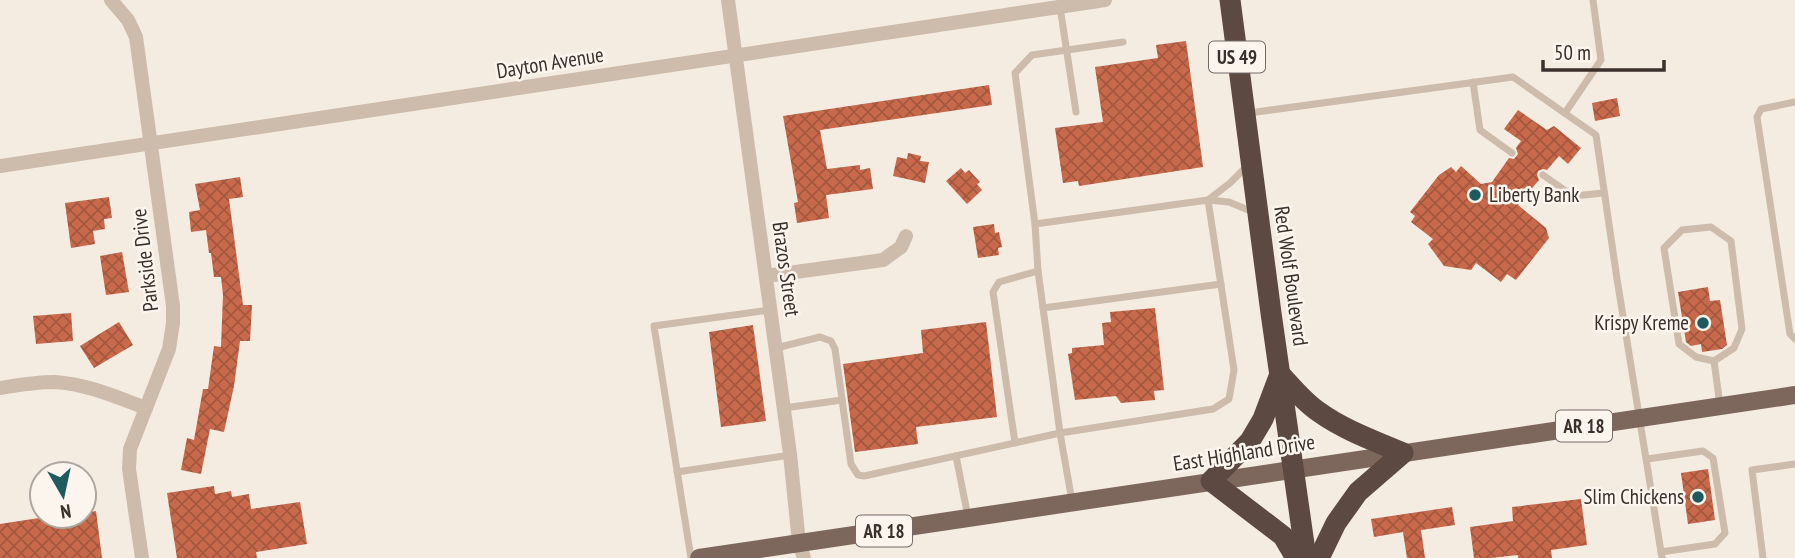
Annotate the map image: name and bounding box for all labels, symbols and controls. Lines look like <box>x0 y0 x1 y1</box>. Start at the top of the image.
scale bar <box>1543 28 1664 72</box>
text: 50 m <box>1554 39 1591 66</box>
street label: Dayton Avenue <box>494 41 605 84</box>
road number: US 49 <box>1209 41 1265 72</box>
place label: Liberty Bank <box>1489 181 1579 208</box>
marker: Liberty Bank <box>1467 187 1483 203</box>
street label: Red Wolf Boulevard <box>1268 204 1315 348</box>
street label: Parkside Drive <box>125 207 164 313</box>
street label: Brazos Street <box>766 220 807 318</box>
place label: Krispy Kreme <box>1594 309 1689 336</box>
marker: Krispy Kreme <box>1695 315 1711 331</box>
road number: AR 18 <box>1556 410 1612 442</box>
street label: East Highland Drive <box>1171 428 1317 477</box>
north arrow <box>28 460 98 530</box>
place label: Slim Chickens <box>1584 483 1684 510</box>
marker: Slim Chickens <box>1690 489 1706 505</box>
text: N <box>59 499 73 524</box>
road number: AR 18 <box>856 516 912 546</box>

